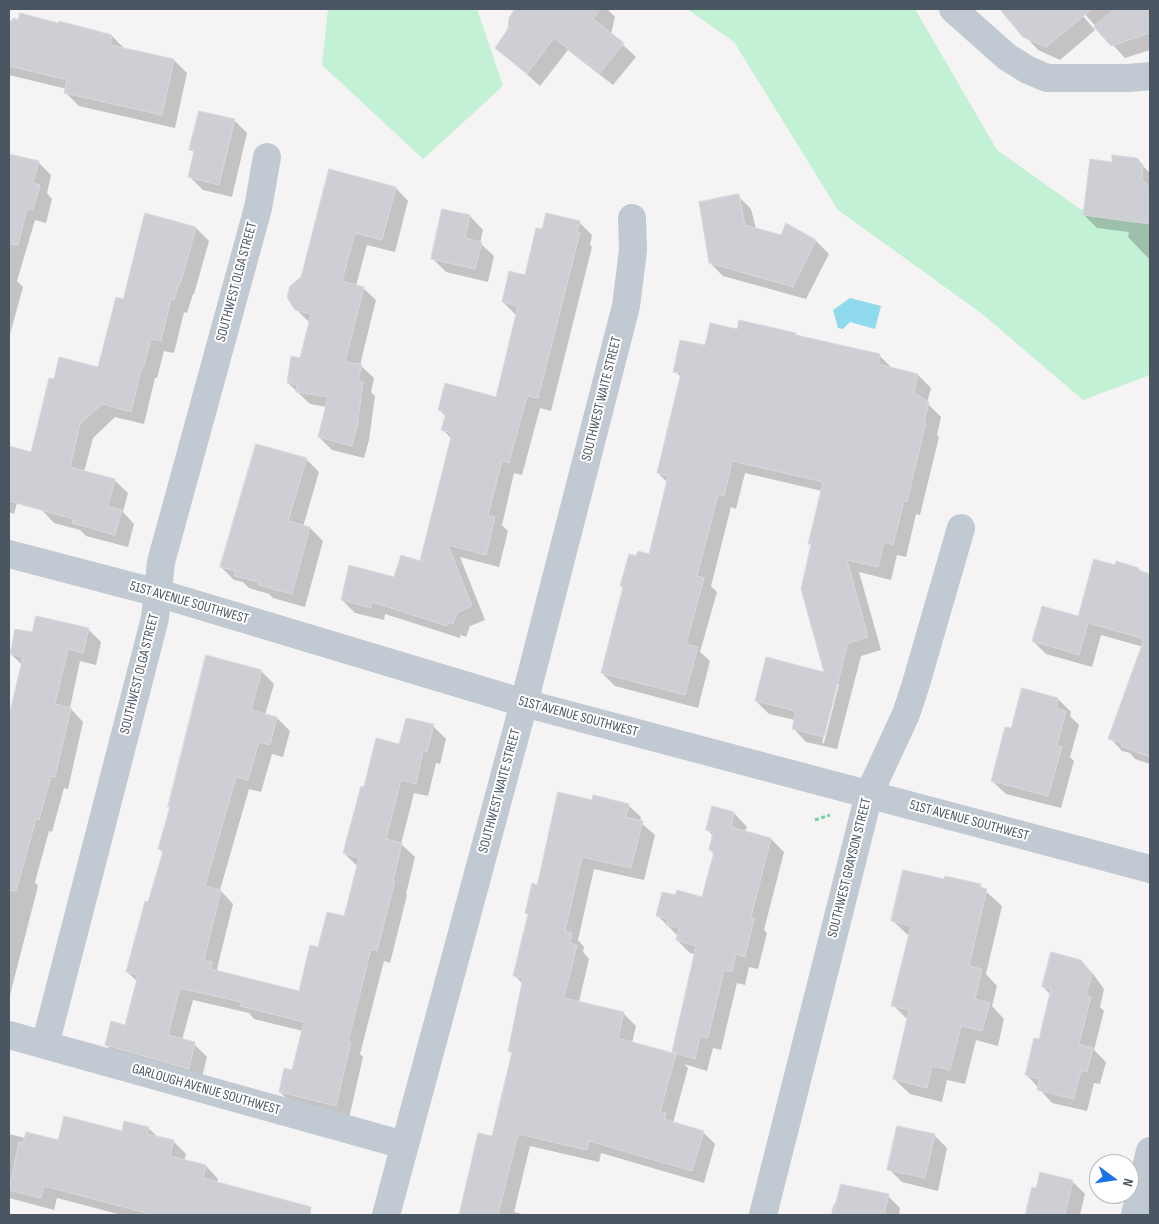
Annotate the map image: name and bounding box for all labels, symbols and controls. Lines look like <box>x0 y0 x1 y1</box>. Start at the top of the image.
street label: SOUTHWEST OLGA STREET <box>213 220 261 344</box>
street label: SOUTHWEST WAITE STREET <box>578 335 626 463</box>
street label: 51ST AVENUE SOUTHWEST <box>128 578 250 628</box>
street label: SOUTHWEST OLGA STREET <box>117 612 163 736</box>
street label: 51ST AVENUE SOUTHWEST <box>516 693 640 741</box>
street label: SOUTHWEST WAITE STREET <box>475 727 525 855</box>
street label: SOUTHWEST GRAYSON STREET <box>825 796 875 940</box>
street label: 51ST AVENUE SOUTHWEST <box>907 797 1031 845</box>
street label: GARLOUGH AVENUE SOUTHWEST <box>130 1061 282 1119</box>
north arrow <box>1089 1154 1139 1204</box>
text: N <box>1119 1177 1137 1188</box>

